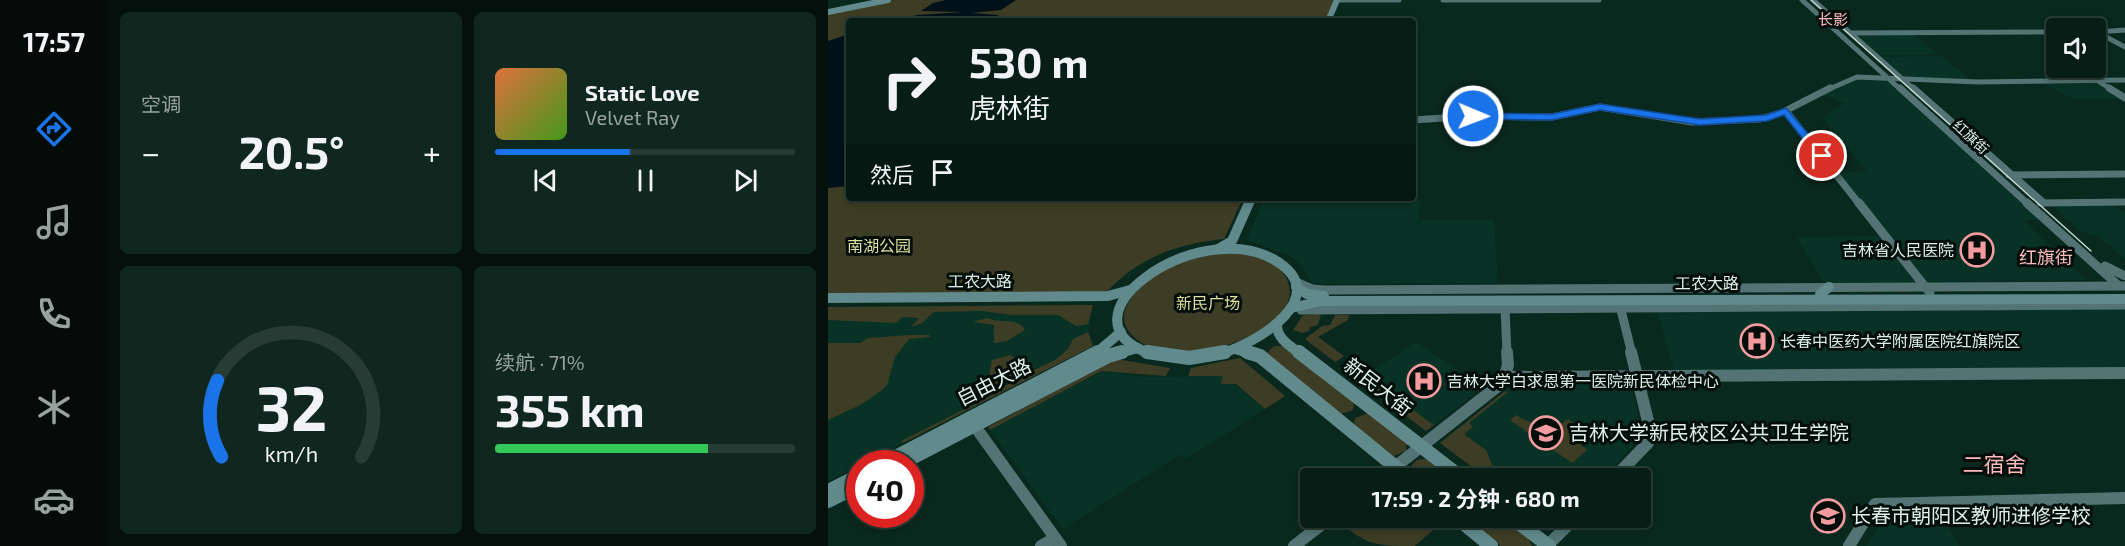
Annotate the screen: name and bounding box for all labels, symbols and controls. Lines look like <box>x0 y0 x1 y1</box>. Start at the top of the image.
district label: 长影 <box>1818 10 1848 28</box>
map controls <box>2046 18 2106 78</box>
button: sound <box>2046 18 2106 78</box>
text: 17:57 <box>23 25 85 57</box>
text: 530 m <box>969 36 1089 86</box>
icon: right <box>870 42 948 120</box>
text: Static Love <box>585 79 700 105</box>
position arrow <box>1441 84 1505 148</box>
text: 虎林街 <box>969 91 1050 123</box>
text: 空调 <box>141 92 181 116</box>
text: Velvet Ray <box>585 105 680 129</box>
icon: directions <box>33 108 75 150</box>
street label: 红旗街 <box>1950 116 1993 157</box>
text: 20.5° <box>239 124 344 178</box>
pin <box>1796 130 1847 181</box>
text: − <box>141 132 160 172</box>
text: + <box>423 132 441 172</box>
icon: arrive <box>1805 139 1838 172</box>
icon: arrive <box>926 156 959 189</box>
text: 然后 <box>870 161 914 187</box>
icon: previous <box>529 164 562 197</box>
icon: pause <box>629 164 662 197</box>
icon: next <box>729 164 762 197</box>
icon: music <box>33 201 75 243</box>
hospital icon: 吉林省人民医院 <box>1959 232 1995 268</box>
park label: 南湖公园 <box>847 236 911 255</box>
place label: 吉林省人民医院 <box>1842 240 1954 259</box>
district label: 红旗街 <box>2019 246 2073 268</box>
street label: 工农大路 <box>948 271 1012 290</box>
street label: 工农大路 <box>1675 273 1739 292</box>
icon: phone <box>33 293 75 335</box>
park label: 新民广场 <box>1176 293 1240 312</box>
hospital icon: 长春中医药大学附属医院红旗院区 <box>1739 323 1775 359</box>
place label: 长春中医药大学附属医院红旗院区 <box>1780 331 2020 350</box>
text: 续航 · 71% <box>495 350 585 374</box>
street label: 自由大路 <box>952 352 1035 410</box>
street label: 新民大街 <box>1340 352 1418 420</box>
hospital icon: 吉林大学白求恩第一医院新民体检中心 <box>1406 363 1442 399</box>
text: 32 <box>255 369 327 444</box>
place label: 吉林大学白求恩第一医院新民体检中心 <box>1447 371 1719 390</box>
text: 355 km <box>495 382 645 436</box>
icon: climate <box>33 386 75 428</box>
school or university icon: 吉林大学新民校区公共卫生学院 <box>1528 415 1564 451</box>
place label: 吉林大学新民校区公共卫生学院 <box>1569 420 1849 444</box>
text: km/h <box>264 441 318 466</box>
speed limit sign: 40 <box>846 450 924 528</box>
district label: 二宿舍 <box>1963 451 2026 476</box>
icon: car <box>33 479 75 521</box>
text: 17:59 · 2 分钟 · 680 m <box>1371 485 1580 511</box>
school or university icon: 长春市朝阳区教师进修学校 <box>1810 498 1846 534</box>
place label: 长春市朝阳区教师进修学校 <box>1851 503 2091 527</box>

